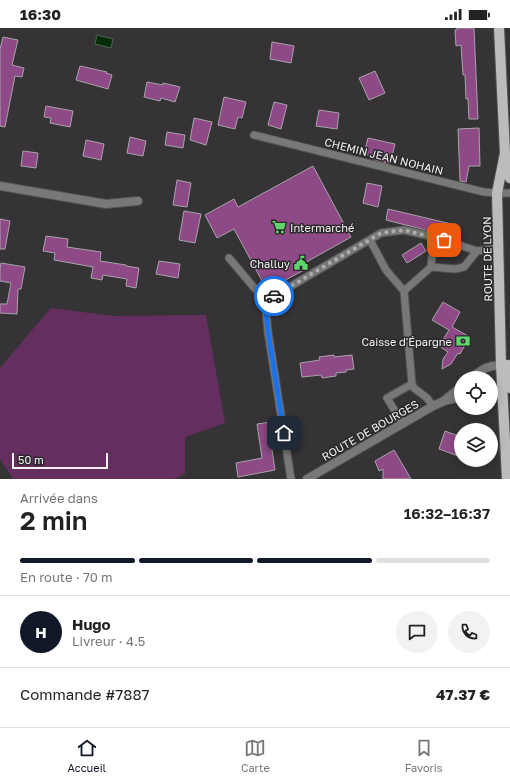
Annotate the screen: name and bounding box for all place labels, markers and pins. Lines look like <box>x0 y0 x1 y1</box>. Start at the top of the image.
supermarket icon: Intermarché <box>271 219 287 235</box>
place label: Intermarché <box>290 221 354 234</box>
pin <box>427 223 461 257</box>
public building icon: Challuy <box>293 255 309 271</box>
place label: Challuy <box>250 257 290 270</box>
bank icon: Caisse d'Épargne <box>455 333 471 349</box>
place label: Caisse d'Épargne <box>362 335 452 348</box>
pin <box>267 416 301 450</box>

